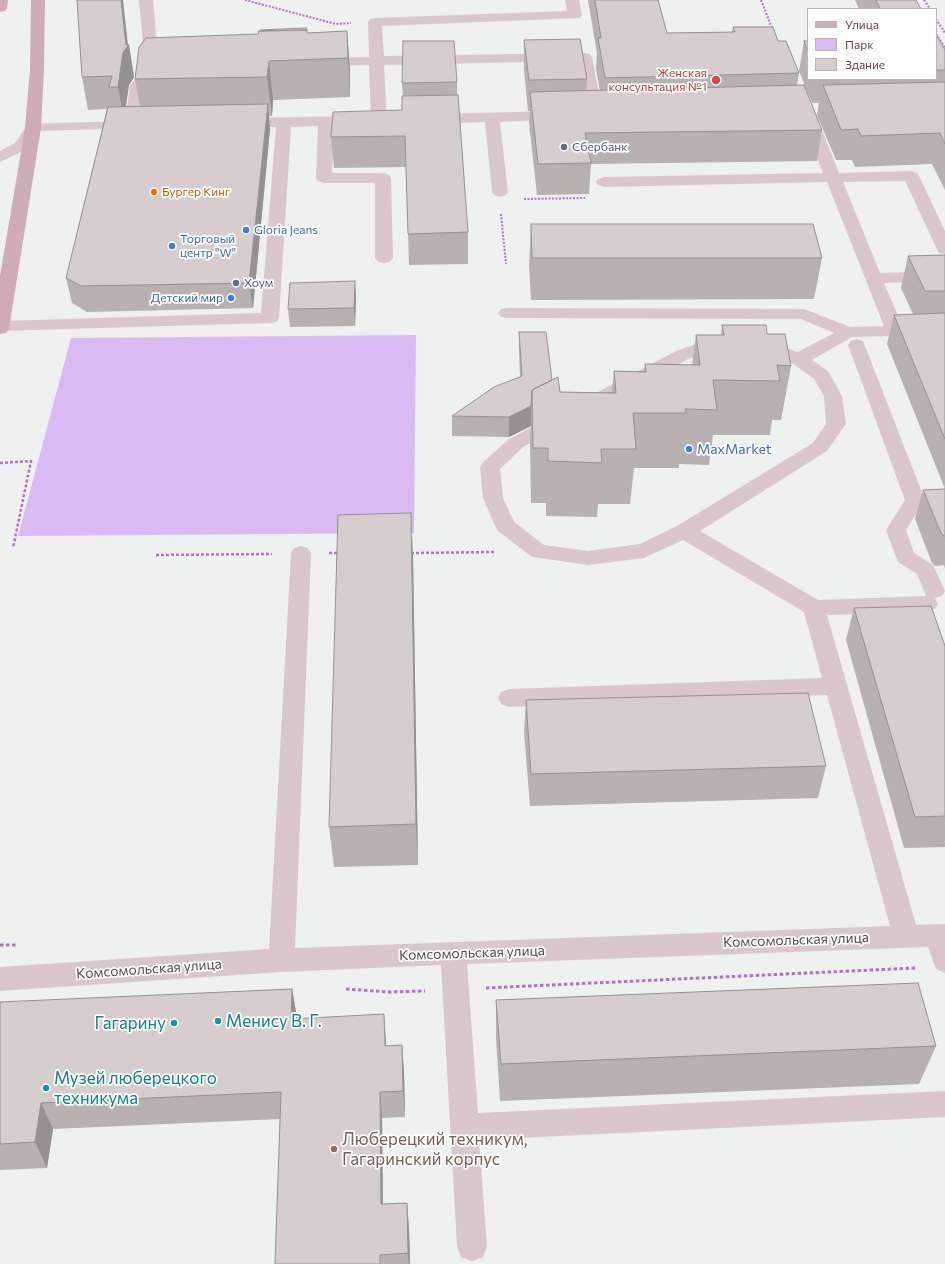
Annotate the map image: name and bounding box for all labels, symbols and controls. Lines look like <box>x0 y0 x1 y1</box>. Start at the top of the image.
legend <box>807 8 937 80</box>
text: Улица <box>845 17 879 31</box>
text: Парк <box>845 37 874 51</box>
text: Здание <box>845 57 885 71</box>
place label: Женская консультация №1 <box>609 66 707 94</box>
marker: Женская консультация №1 <box>710 74 722 86</box>
place label: Сбербанк <box>572 140 628 154</box>
marker: Сбербанк <box>559 142 569 152</box>
place label: Бургер Кинг <box>162 185 230 199</box>
marker: Бургер Кинг <box>149 187 159 197</box>
place label: Gloria Jeans <box>254 223 318 237</box>
marker: Gloria Jeans <box>241 225 251 235</box>
place label: Торговый центр "W" <box>180 232 236 260</box>
marker: Торговый центр "W" <box>167 241 177 251</box>
place label: Хоум <box>244 276 273 290</box>
marker: Хоум <box>231 278 241 288</box>
place label: Детский мир <box>151 291 223 305</box>
marker: Детский мир <box>226 293 236 303</box>
place label: MaxMarket <box>697 441 772 457</box>
marker: MaxMarket <box>684 444 694 454</box>
street label: Комсомольская улица <box>723 929 869 951</box>
street label: Комсомольская улица <box>399 942 545 964</box>
street label: Комсомольская улица <box>76 956 222 982</box>
place label: Менису В. Г. <box>226 1011 322 1031</box>
place label: Гагарину <box>95 1013 166 1033</box>
marker: Менису В. Г. <box>213 1016 223 1026</box>
marker: Гагарину <box>169 1018 179 1028</box>
place label: Музей люберецкого техникума <box>54 1068 217 1108</box>
marker: Музей люберецкого техникума <box>41 1083 51 1093</box>
place label: Люберецкий техникум, Гагаринский корпус <box>342 1129 528 1169</box>
marker: Люберецкий техникум, Гагаринский корпус <box>329 1144 339 1154</box>

